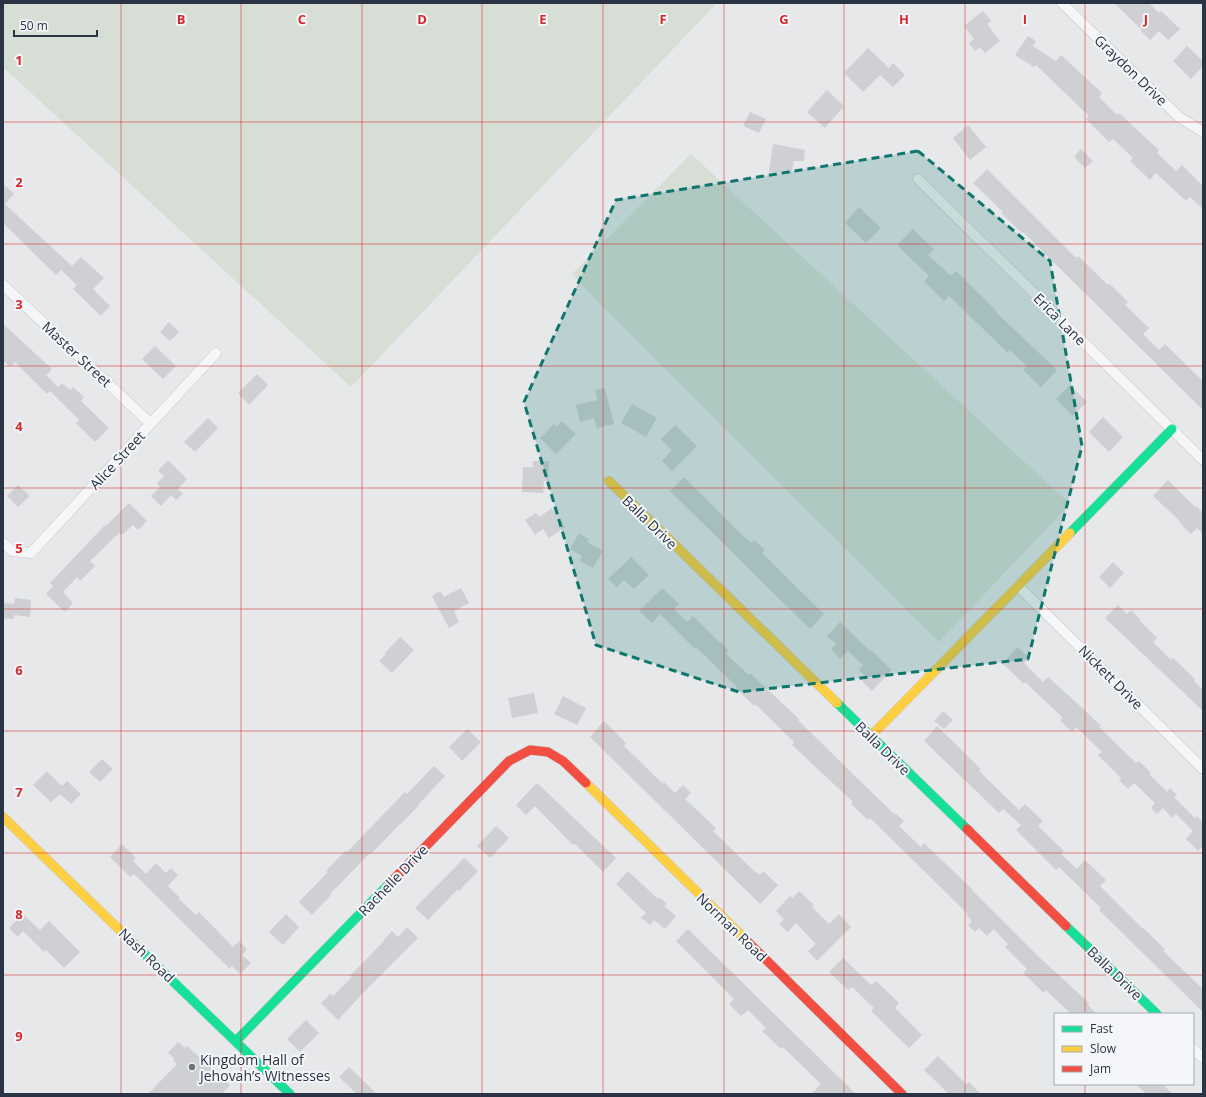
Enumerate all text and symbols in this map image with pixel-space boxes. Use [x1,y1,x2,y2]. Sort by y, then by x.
text: B [177,10,186,28]
text: C [298,10,306,28]
text: D [417,10,427,28]
text: E [539,10,547,28]
text: F [659,10,667,28]
text: G [779,10,789,28]
text: H [899,10,909,28]
text: I [1023,10,1027,28]
text: J [1143,10,1148,28]
scale bar [14,12,97,38]
text: 50 m [20,17,48,34]
street label: Graydon Drive [1091,30,1172,110]
text: 1 [15,51,23,69]
text: 2 [15,173,23,191]
street label: Erica Lane [1030,289,1090,349]
text: 3 [15,295,23,313]
street label: Master Street [38,317,116,391]
text: 4 [15,417,23,435]
street label: Alice Street [85,427,149,493]
street label: Balla Drive [618,491,682,553]
text: 5 [15,539,23,557]
street label: Nickett Drive [1075,641,1147,713]
text: 6 [15,661,23,679]
street label: Balla Drive [851,717,915,779]
text: 7 [15,783,23,801]
street label: Rachelle Drive [354,840,432,920]
street label: Norman Road [693,889,771,965]
text: 8 [15,905,23,923]
street label: Nash Road [115,924,179,986]
street label: Balla Drive [1083,942,1147,1004]
legend [1054,1013,1194,1085]
text: Fast [1090,1020,1113,1037]
text: 9 [15,1027,23,1045]
text: Slow [1090,1040,1117,1057]
place label: Kingdom Hall of Jehovah’s Witnesses [198,1050,331,1085]
text: Jam [1089,1060,1111,1077]
marker: Kingdom Hall of Jehovah’s Witnesses [187,1062,197,1072]

